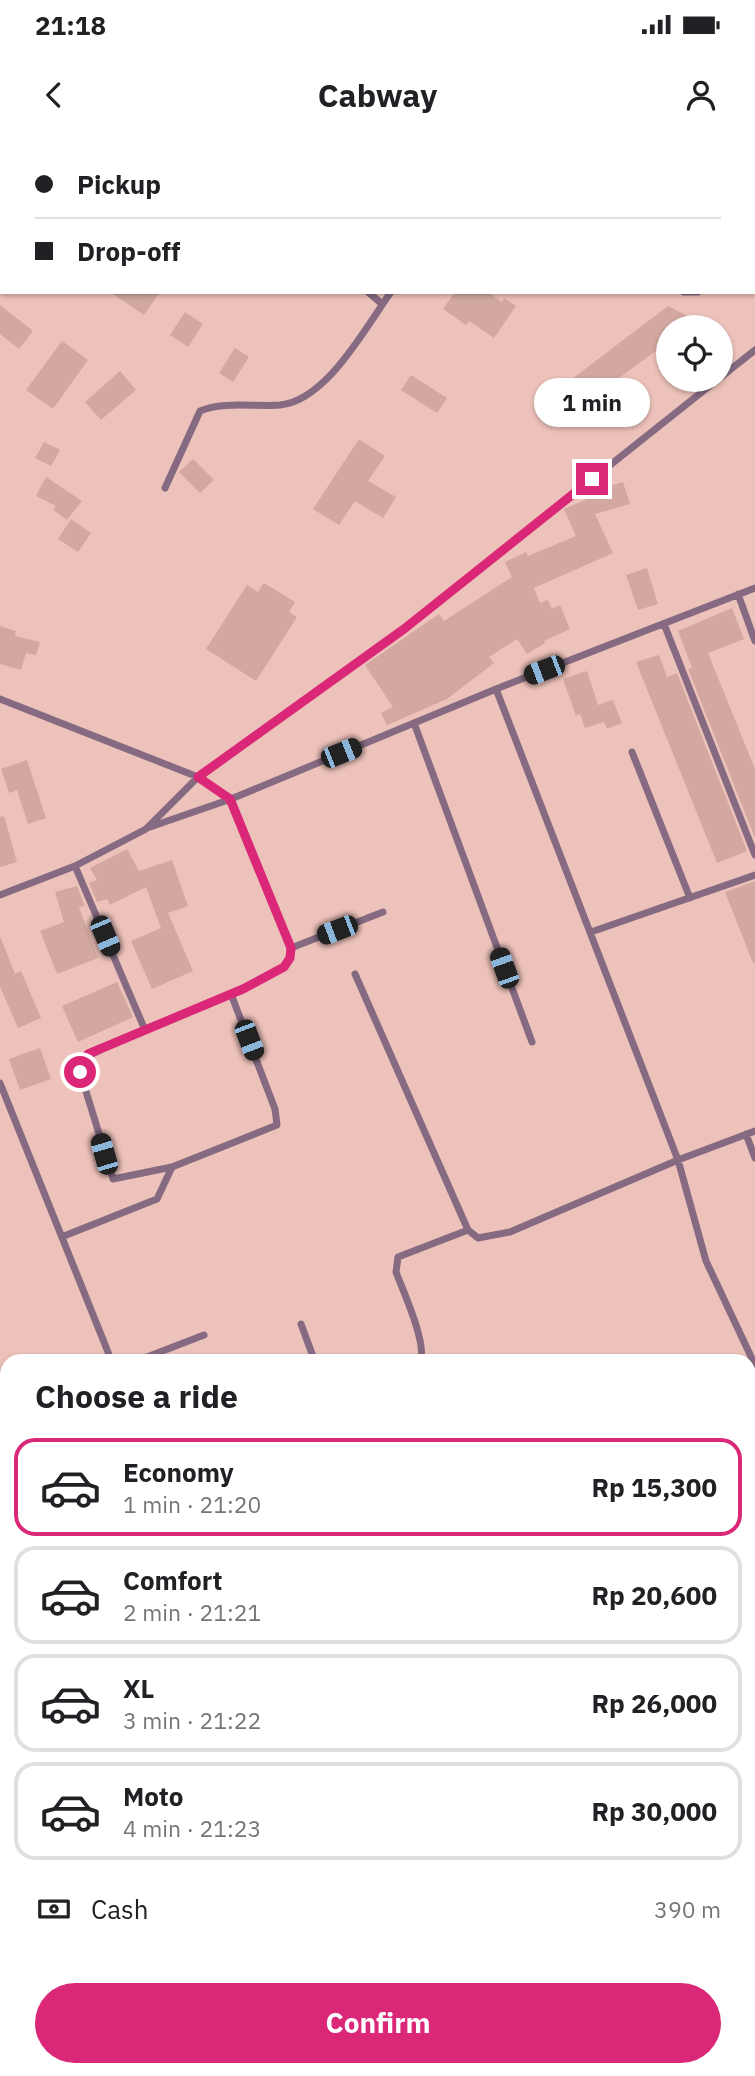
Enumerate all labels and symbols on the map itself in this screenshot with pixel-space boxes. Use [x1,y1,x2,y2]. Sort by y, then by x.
callout: 1 min [534,378,650,426]
route end [576,463,608,495]
car [521,653,568,687]
car [318,735,365,771]
car [88,913,123,959]
car [314,913,361,947]
car [487,945,522,991]
car [232,1017,267,1063]
route start [64,1056,96,1088]
car [89,1131,120,1177]

